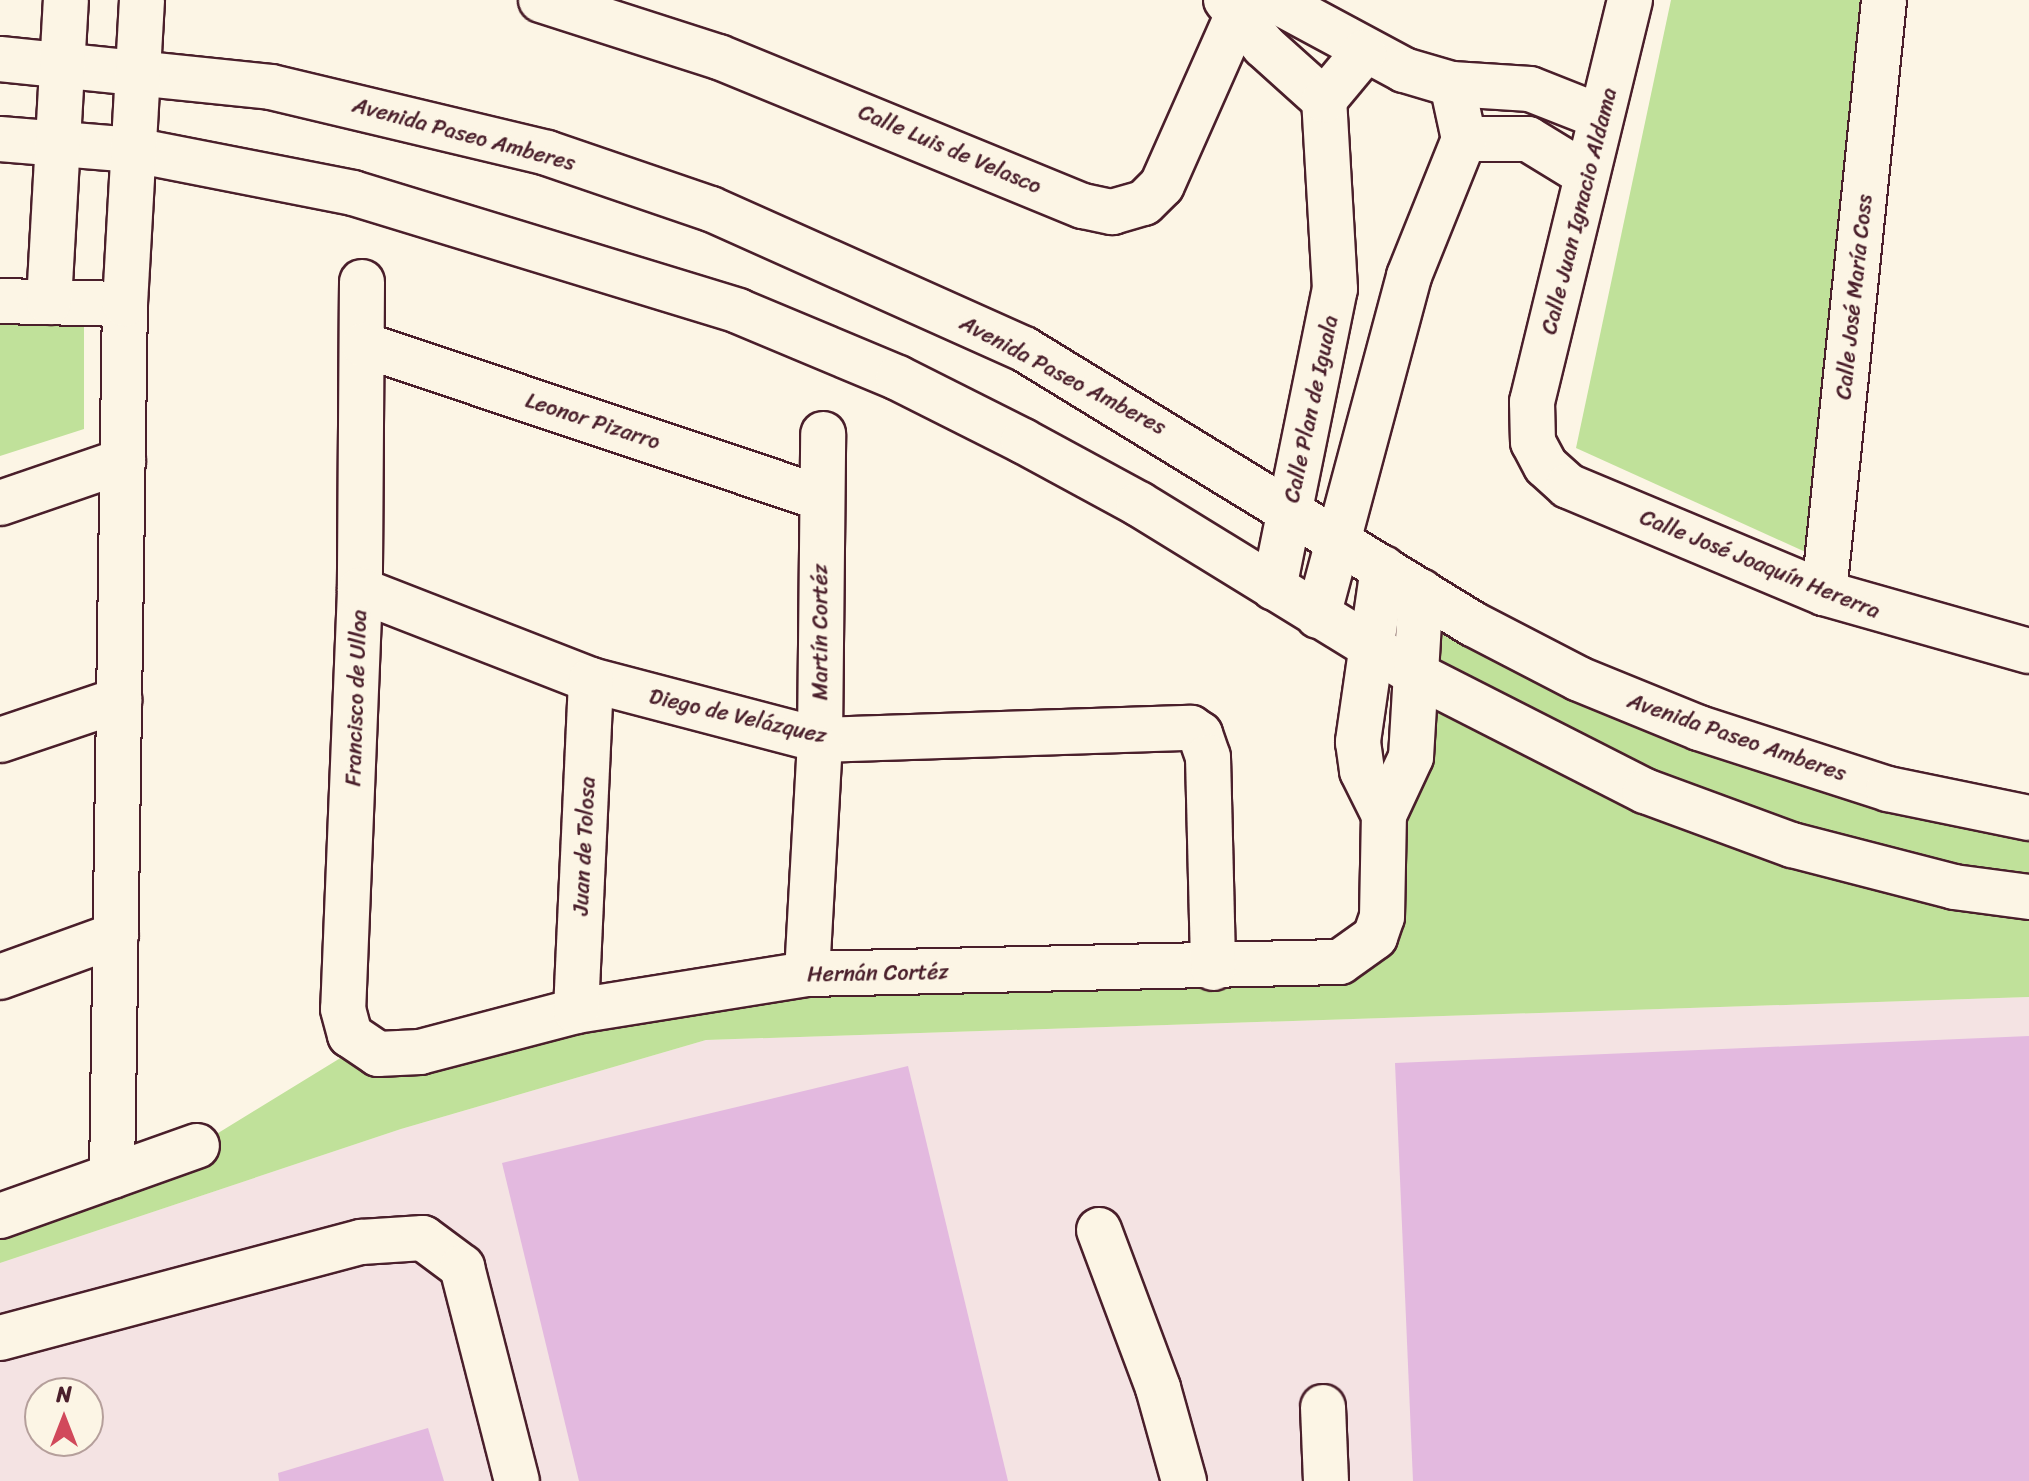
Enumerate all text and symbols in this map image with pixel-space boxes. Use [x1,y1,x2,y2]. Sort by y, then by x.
street label: Calle Juan Ignacio Aldama [1536,85,1622,337]
street label: Avenida Paseo Amberes [350,92,578,176]
street label: Calle Luis de Velasco [853,98,1047,200]
street label: Calle José María Coss [1830,192,1878,402]
street label: Avenida Paseo Amberes [955,309,1171,441]
street label: Calle Plan de Iguala [1278,313,1344,505]
street label: Leonor Pizarro [522,387,664,455]
street label: Calle José Joaquín Hererra [1635,503,1885,625]
street label: Martín Cortéz [807,564,833,700]
street label: Francisco de Ulloa [340,609,372,787]
street label: Diego de Velázquez [647,683,829,749]
street label: Avenida Paseo Amberes [1624,687,1850,787]
street label: Juan de Tolosa [567,776,601,916]
street label: Hernán Cortéz [807,959,949,987]
text: N [56,1375,72,1414]
north arrow [24,1377,104,1457]

